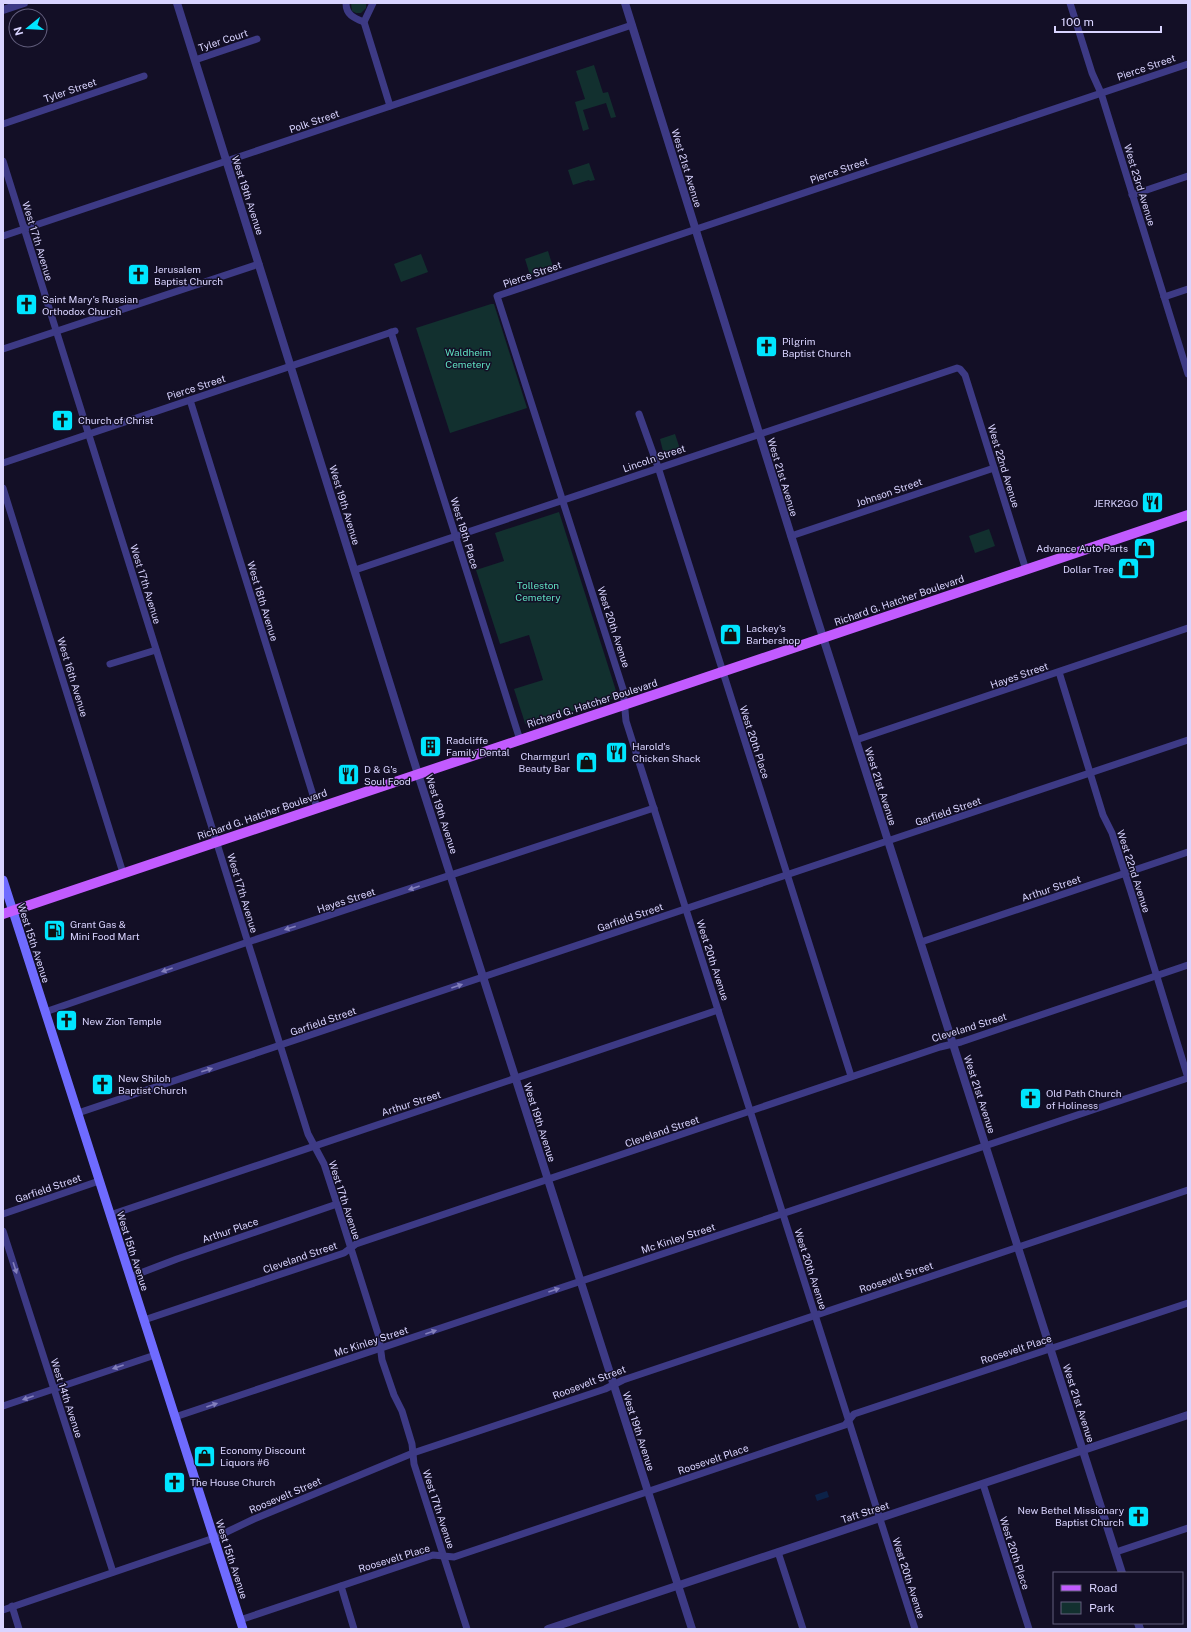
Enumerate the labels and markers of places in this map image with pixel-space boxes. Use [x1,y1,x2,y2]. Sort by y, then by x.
church icon: Jerusalem Baptist Church [126,262,152,288]
place label: Jerusalem Baptist Church [154,263,223,287]
church icon: Saint Mary's Russian Orthodox Church [14,292,40,318]
place label: Saint Mary's Russian Orthodox Church [42,293,138,317]
church icon: Pilgrim Baptist Church [754,334,780,360]
place label: Pilgrim Baptist Church [782,335,851,359]
church icon: Church of Christ [50,407,76,433]
place label: Church of Christ [78,414,154,426]
restaurant icon: JERK2GO [1140,490,1166,516]
place label: JERK2GO [1094,497,1138,509]
shop icon: Advance Auto Parts [1131,535,1157,561]
place label: Advance Auto Parts [1036,542,1128,554]
shop icon: Dollar Tree [1116,556,1142,582]
place label: Dollar Tree [1063,563,1114,575]
shop icon: Lackey's Barbershop [717,621,743,647]
place label: Lackey's Barbershop [746,622,800,646]
building icon: Radcliffe Family Dental [417,733,443,759]
place label: Radcliffe Family Dental [446,734,510,758]
restaurant icon: Harold's Chicken Shack [604,739,630,765]
place label: Harold's Chicken Shack [632,740,701,764]
shop icon: Charmgurl Beauty Bar [573,749,599,775]
place label: Charmgurl Beauty Bar [519,750,570,774]
restaurant icon: D & G's Soul Food [336,762,362,788]
place label: D & G's Soul Food [364,763,411,787]
fuel station icon: Grant Gas & Mini Food Mart [42,917,68,943]
place label: Grant Gas & Mini Food Mart [70,918,140,942]
church icon: New Zion Temple [54,1008,80,1034]
place label: New Zion Temple [82,1015,162,1027]
church icon: New Shiloh Baptist Church [90,1071,116,1097]
place label: New Shiloh Baptist Church [118,1072,187,1096]
church icon: Old Path Church of Holiness [1017,1086,1043,1112]
place label: Old Path Church of Holiness [1046,1087,1122,1111]
shop icon: Economy Discount Liquors #6 [192,1443,218,1469]
place label: Economy Discount Liquors #6 [220,1444,306,1468]
church icon: The House Church [161,1469,187,1495]
place label: The House Church [190,1476,276,1488]
church icon: New Bethel Missionary Baptist Church [1126,1503,1152,1529]
place label: New Bethel Missionary Baptist Church [1018,1504,1125,1528]

